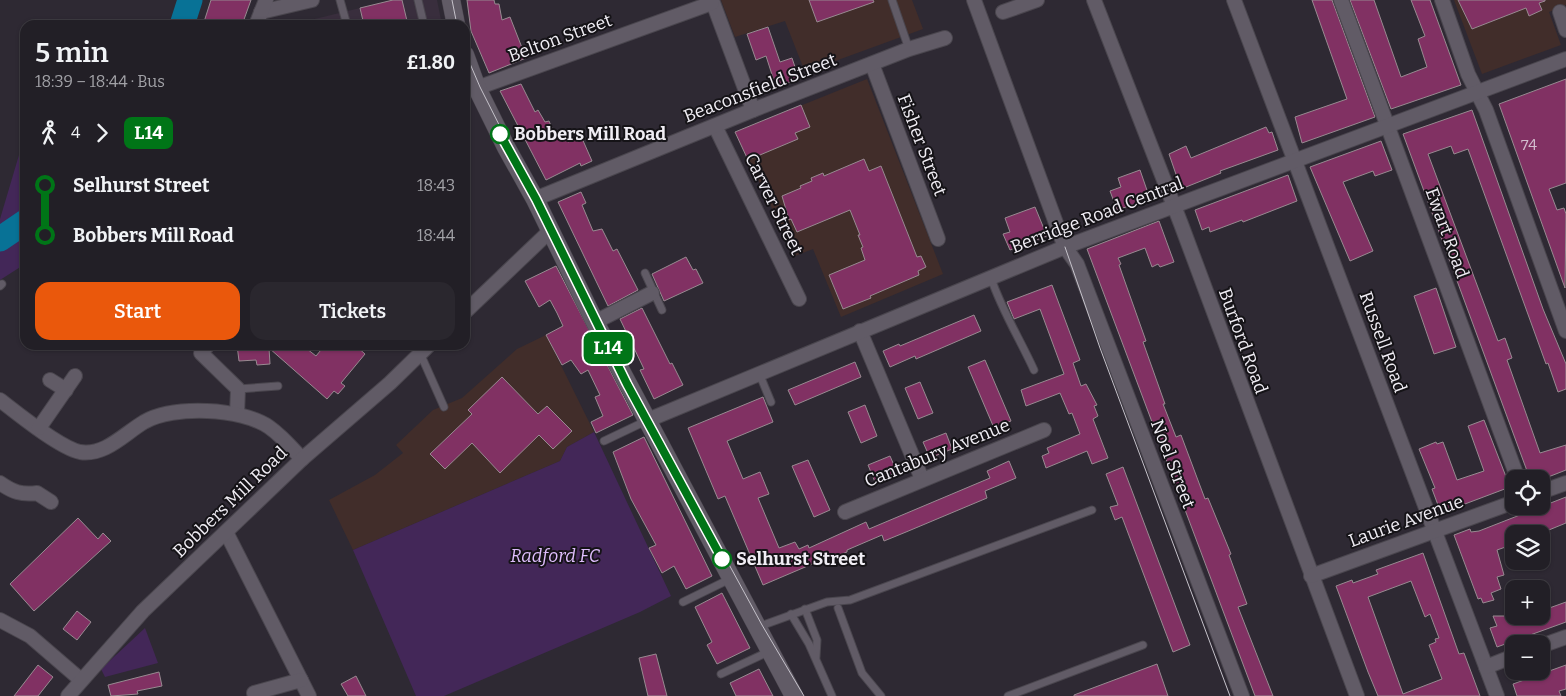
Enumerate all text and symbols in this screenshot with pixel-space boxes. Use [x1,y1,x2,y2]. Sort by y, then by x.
street label: Belton Street [505,9,615,67]
text: 5 min [35,36,109,69]
street label: Beaconsfield Street [680,48,840,127]
text: £1.80 [406,51,455,74]
text: 18:39 – 18:44 · Bus [35,72,165,91]
street label: Fisher Street [893,91,952,199]
icon: walk [35,119,63,147]
icon: forward [88,119,116,147]
text: L14 [134,122,163,144]
text: 4 [71,123,80,142]
place label: Bobbers Mill Road [514,123,666,145]
marker: Bobbers Mill Road [490,124,510,144]
house number: 74 [1521,136,1537,154]
street label: Carver Street [740,150,808,259]
street label: Berridge Road Central [1008,172,1186,258]
text: Selhurst Street [73,174,209,197]
text: 18:43 [417,176,455,195]
street label: Ewart Road [1420,185,1474,282]
text: Bobbers Mill Road [73,224,234,247]
text: 18:44 [417,226,455,245]
button: Start [35,282,240,340]
button: Tickets [250,282,455,340]
street label: Burford Road [1214,285,1272,397]
street label: Russell Road [1355,288,1412,396]
line badge: L14 [579,332,637,364]
text: L14 [594,337,622,359]
street label: Cantabury Avenue [861,414,1013,492]
street label: Noel Street [1146,416,1200,512]
street label: Bobbers Mill Road [168,442,292,562]
map controls [1505,470,1550,680]
button: locate [1505,470,1550,515]
street label: Laurie Avenue [1346,490,1466,552]
button: layers [1505,525,1550,570]
park label: Radford FC [510,545,601,567]
place label: Selhurst Street [736,548,865,570]
marker: Selhurst Street [712,549,732,569]
button: + [1505,580,1550,625]
button: − [1505,635,1550,680]

